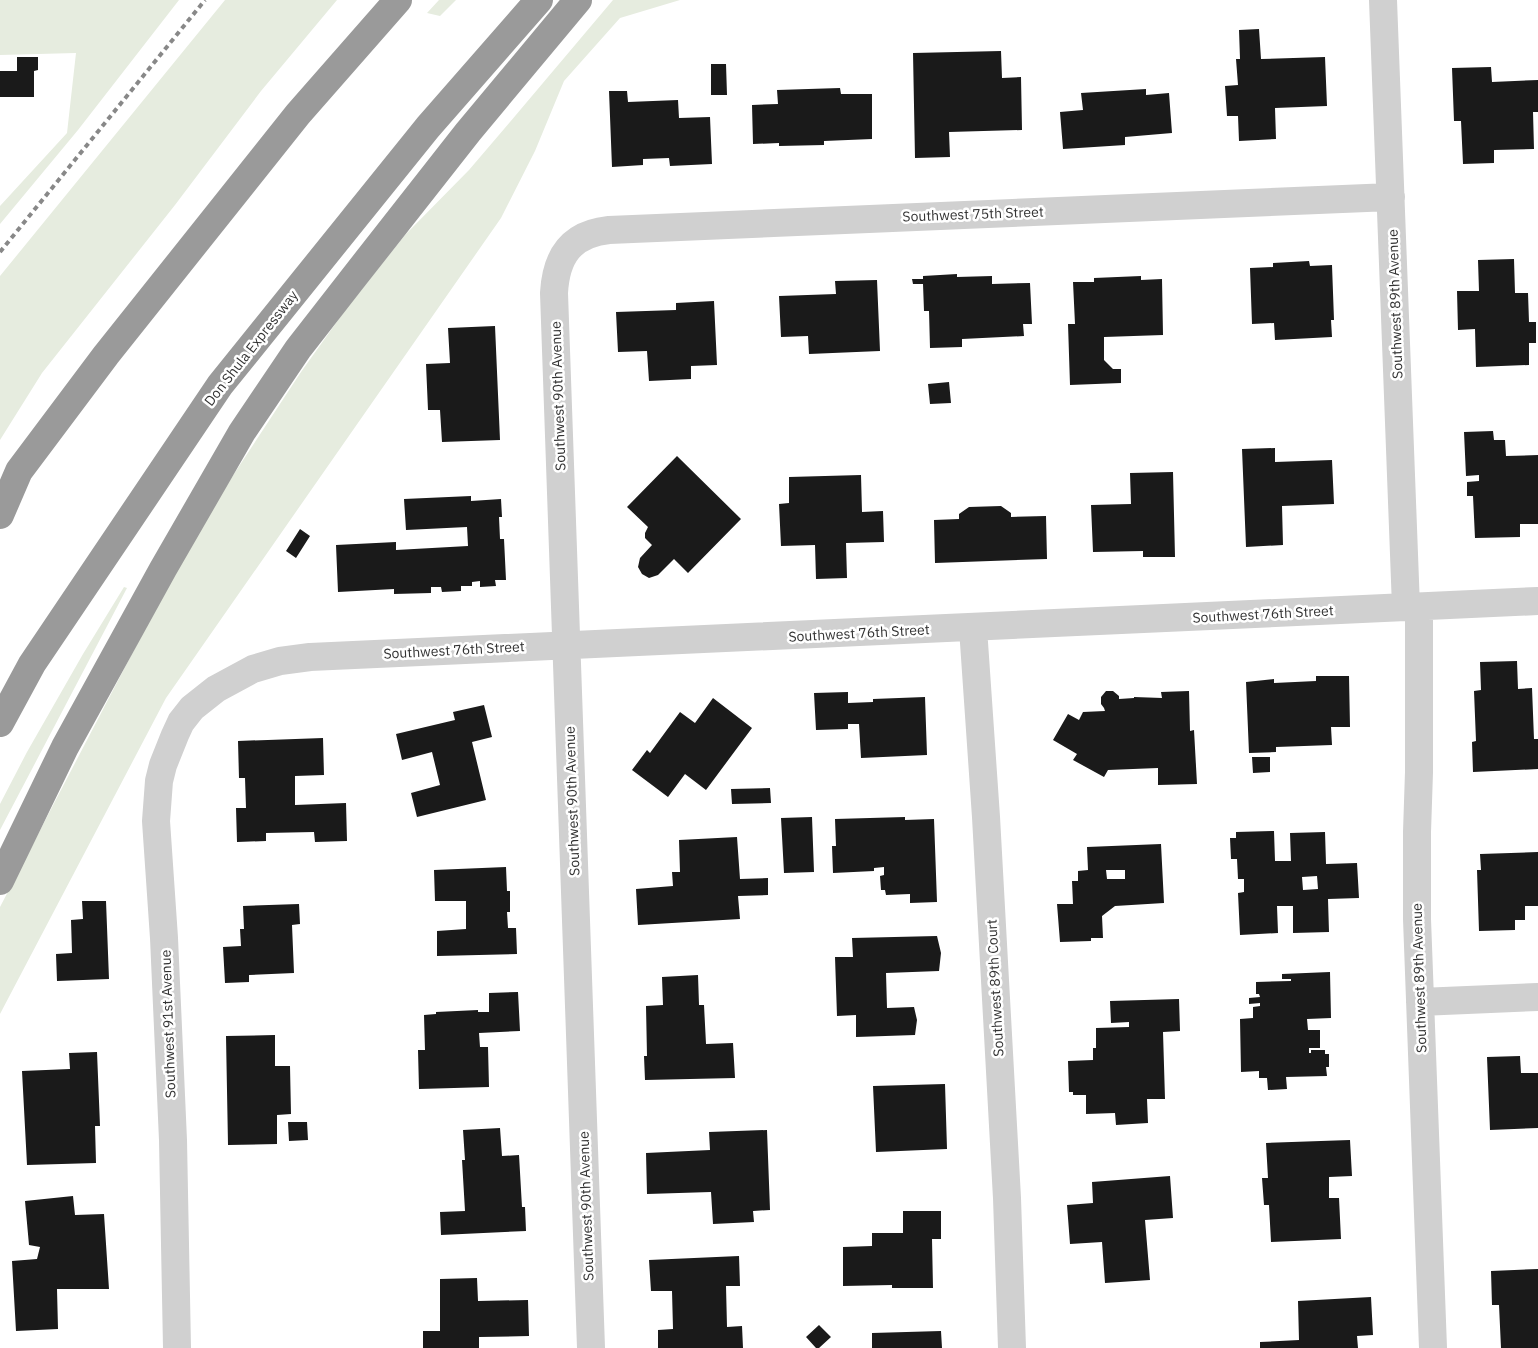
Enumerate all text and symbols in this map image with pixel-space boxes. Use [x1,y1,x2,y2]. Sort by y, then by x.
street label: Southwest 75th Street [902,203,1044,225]
street label: Southwest 89th Avenue [1383,229,1407,379]
street label: Don Shula Expressway [200,287,302,409]
street label: Southwest 90th Avenue [546,321,570,471]
street label: Southwest 76th Street [1192,601,1334,627]
street label: Southwest 76th Street [788,620,930,646]
street label: Southwest 76th Street [383,637,525,663]
street label: Southwest 90th Avenue [560,726,584,876]
street label: Southwest 89th Avenue [1407,903,1431,1053]
street label: Southwest 89th Court [982,919,1008,1057]
street label: Southwest 91st Avenue [156,949,180,1099]
street label: Southwest 90th Avenue [574,1131,598,1281]

